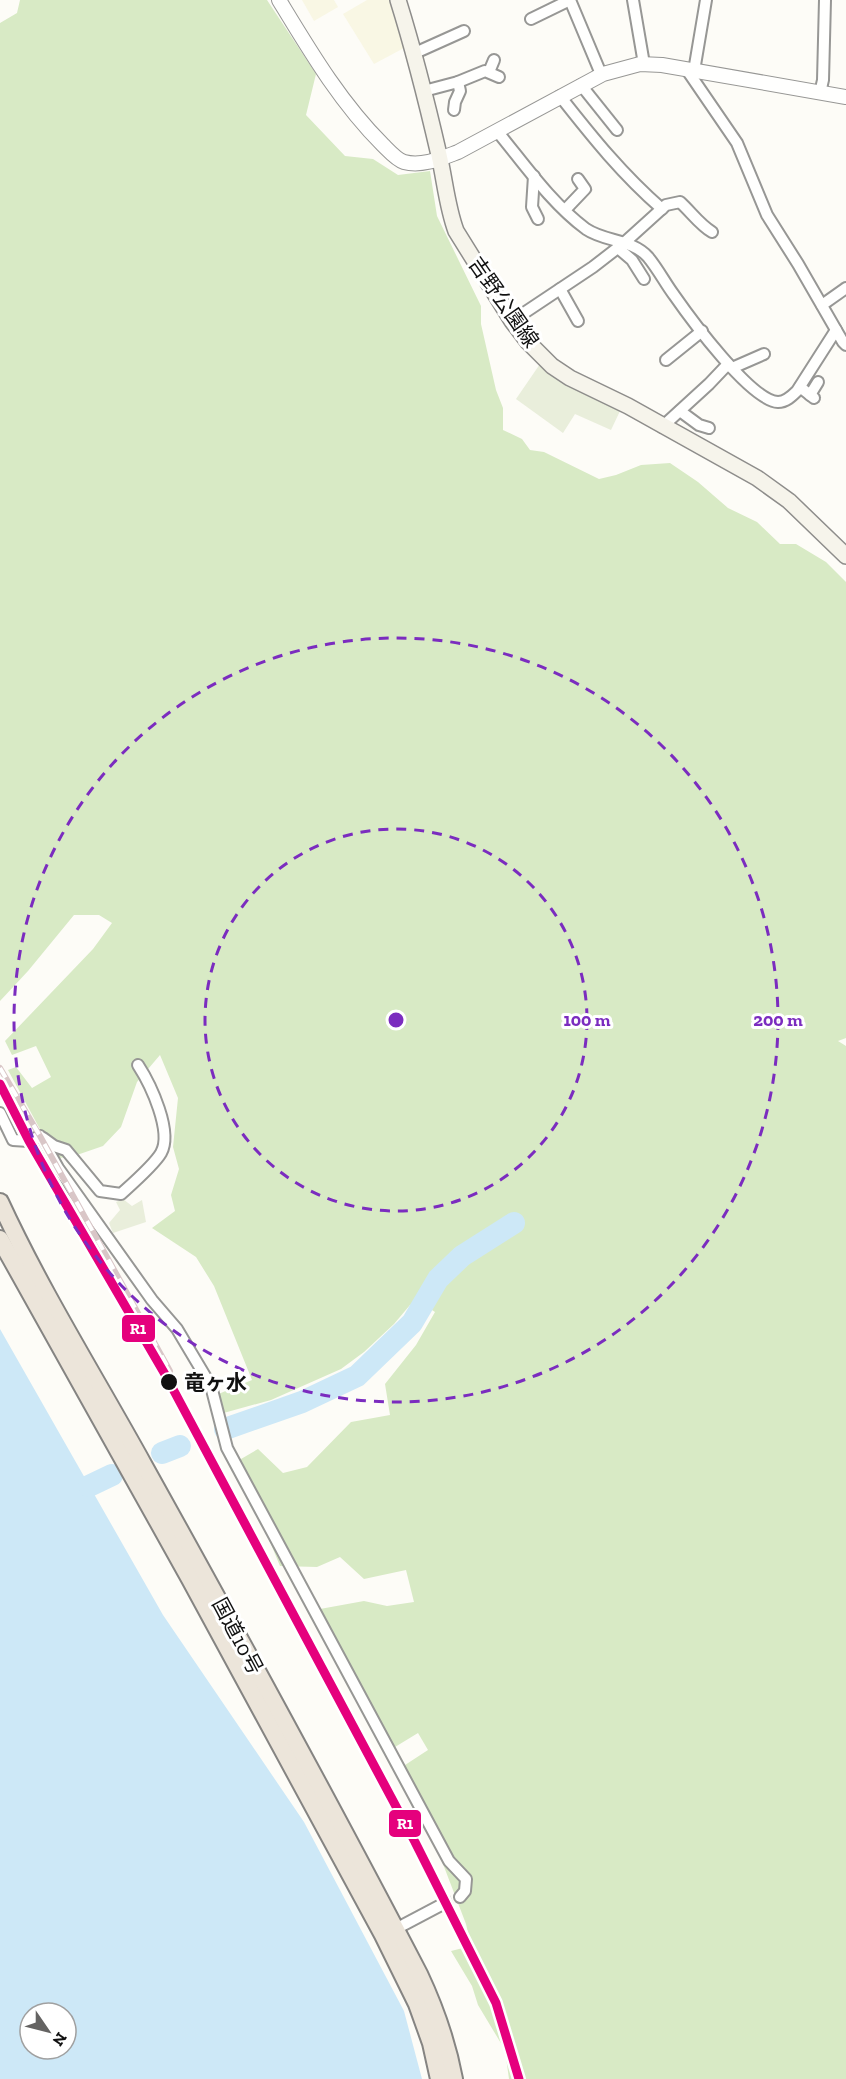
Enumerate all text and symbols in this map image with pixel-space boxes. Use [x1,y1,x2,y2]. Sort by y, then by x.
street label: 吉野公園線 [464,252,544,352]
text: 100 m [563,1009,611,1031]
text: 200 m [753,1009,803,1031]
centre of rings [386,1010,406,1030]
line badge: R1 [121,1314,156,1343]
text: R1 [130,1319,147,1338]
place label: 竜ヶ水 [184,1370,247,1395]
marker: 竜ヶ水 [159,1372,179,1392]
street label: 国道10号 [207,1593,269,1679]
line badge: R1 [388,1809,422,1838]
text: R1 [397,1814,414,1833]
north arrow [18,2001,78,2061]
text: N [49,2029,71,2050]

